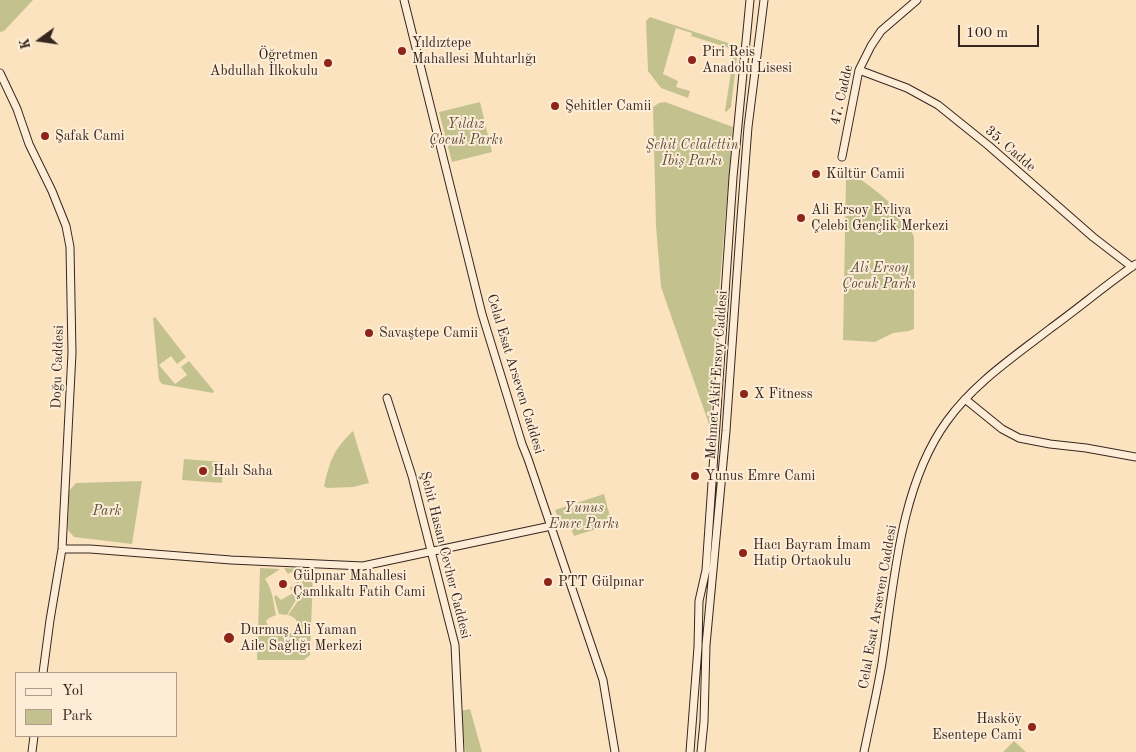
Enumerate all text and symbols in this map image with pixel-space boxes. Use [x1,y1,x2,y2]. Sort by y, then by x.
north arrow [15,15,65,65]
scale bar [961,15,1042,47]
text: 100 m [966,26,1008,41]
place label: Yıldıztepe Mahallesi Muhtarlığı [412,35,536,68]
text: K [17,37,34,51]
place label: Piri Reis Anadolu Lisesi [702,44,792,76]
marker: Yıldıztepe Mahallesi Muhtarlığı [396,45,408,57]
place label: Öğretmen Abdullah İlkokulu [210,47,318,80]
marker: Piri Reis Anadolu Lisesi [686,54,698,66]
marker: Öğretmen Abdullah İlkokulu [322,57,334,69]
street label: 47. Cadde [827,63,857,127]
place label: Şehitler Camii [565,98,651,114]
marker: Şehitler Camii [549,100,561,112]
park label: Yıldız Çocuk Parkı [429,116,503,148]
street label: 35. Cadde [981,123,1039,175]
place label: Şafak Cami [55,128,125,144]
marker: Şafak Cami [39,130,51,142]
park label: Şehit Celalettin İbiş Parkı [646,137,738,170]
place label: Kültür Camii [826,166,905,182]
marker: Kültür Camii [810,168,822,180]
place label: Ali Ersoy Evliya Çelebi Gençlik Merkezi [811,202,948,234]
marker: Ali Ersoy Evliya Çelebi Gençlik Merkezi [795,212,807,224]
park label: Ali Ersoy Çocuk Parkı [842,260,916,292]
street label: Mehmet Akif Ersoy Caddesi [703,290,731,460]
street label: Celal Esat Arseven Caddesi [483,292,547,456]
street label: Doğu Caddesi [48,325,68,409]
place label: Savaştepe Camii [379,325,478,341]
marker: Savaştepe Camii [363,327,375,339]
place label: X Fitness [754,386,813,402]
marker: X Fitness [738,388,750,400]
place label: Halı Saha [213,463,273,479]
marker: Halı Saha [197,465,209,477]
place label: Yunus Emre Cami [705,468,815,484]
street label: Şehit Hasan Cevher Caddesi [416,470,474,640]
marker: Yunus Emre Cami [689,470,701,482]
park label: Yunus Emre Parkı [549,500,619,532]
park label: Park [93,503,121,519]
street label: Celal Esat Arseven Caddesi [855,524,901,690]
place label: Hacı Bayram İmam Hatip Ortaokulu [753,537,871,570]
marker: Hacı Bayram İmam Hatip Ortaokulu [737,547,749,559]
place label: Gülpınar Mahallesi Çamlıkaltı Fatih Cami [293,568,425,600]
place label: PTT Gülpınar [558,574,644,590]
marker: PTT Gülpınar [542,576,554,588]
marker: Gülpınar Mahallesi Çamlıkaltı Fatih Cami [277,578,289,590]
place label: Durmuş Ali Yaman Aile Sağlığı Merkezi [240,622,362,654]
marker: Durmuş Ali Yaman Aile Sağlığı Merkezi [222,631,236,645]
legend [15,672,178,737]
text: Yol [62,684,83,699]
text: Park [62,709,93,724]
place label: Hasköy Esentepe Cami [932,711,1022,744]
marker: Hasköy Esentepe Cami [1026,721,1038,733]

